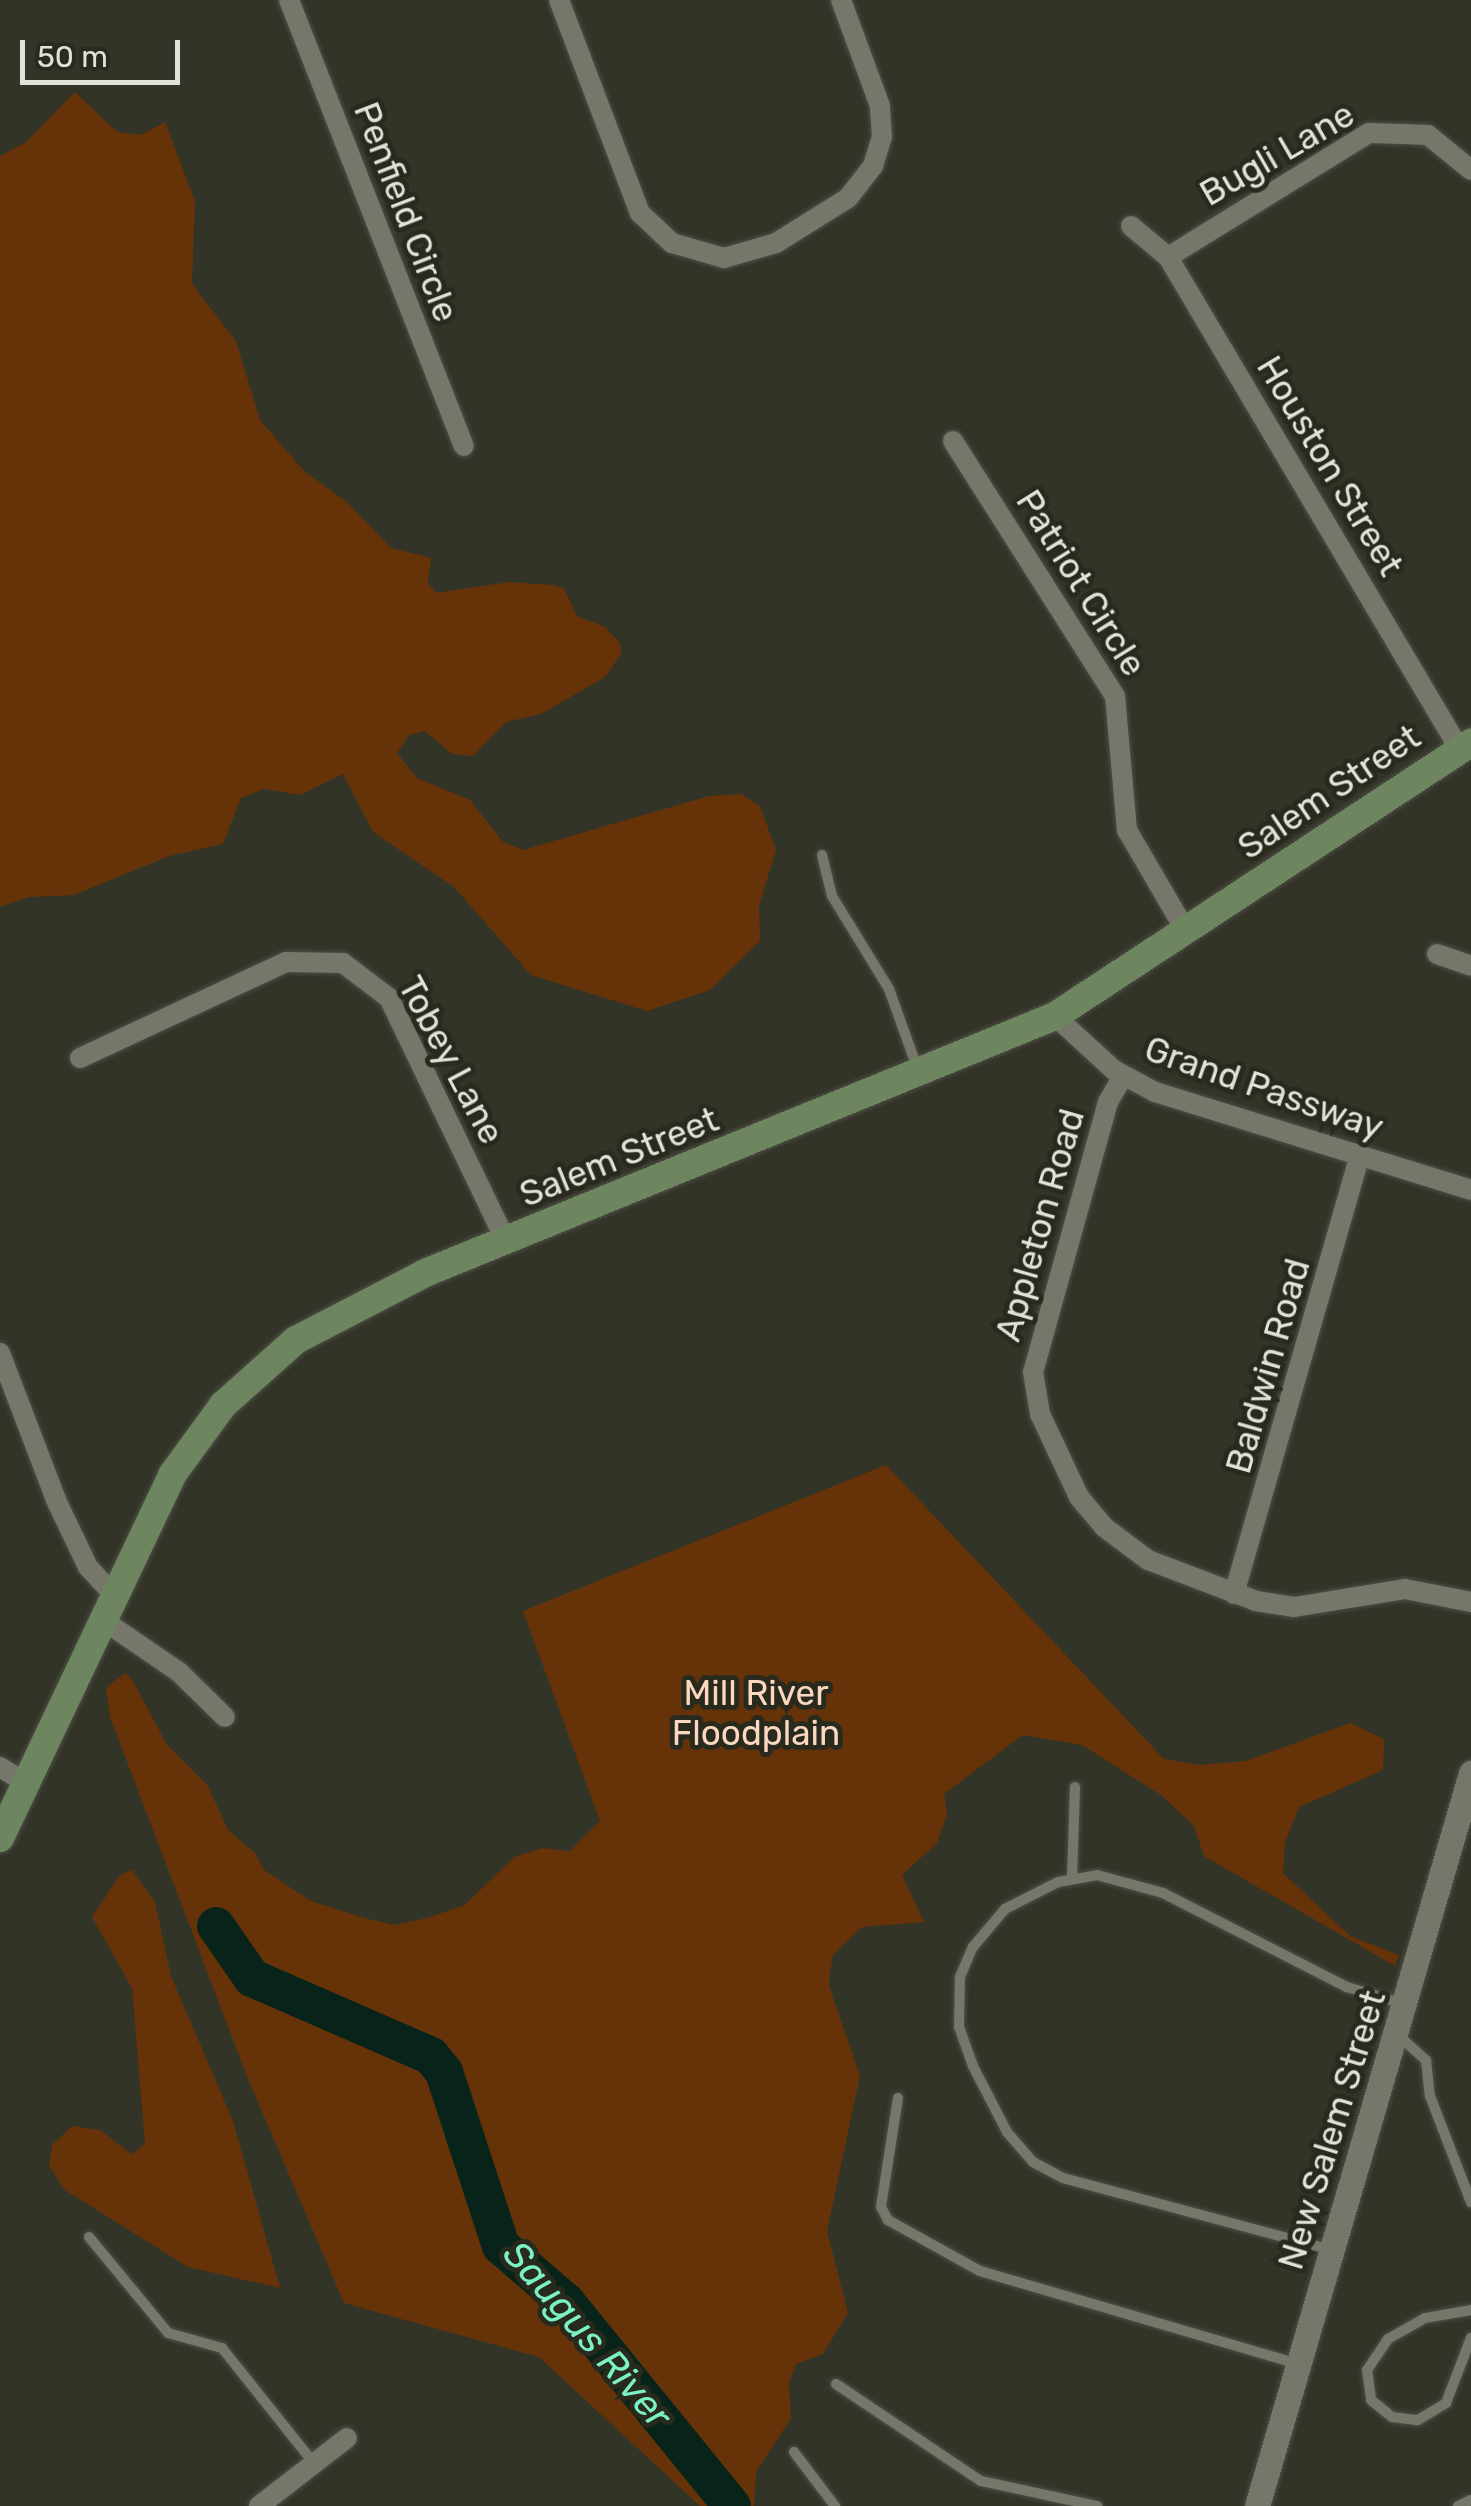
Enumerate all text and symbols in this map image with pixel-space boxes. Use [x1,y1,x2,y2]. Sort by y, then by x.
scale bar [25,20,185,82]
text: 50 m [37,39,108,75]
street label: Bugli Lane [1193,93,1361,215]
street label: Penfield Circle [345,96,467,328]
street label: Houston Street [1248,349,1412,583]
street label: Patriot Circle [1007,482,1155,684]
street label: Salem Street [1230,716,1428,868]
street label: Tobey Lane [389,969,513,1151]
street label: Grand Passway [1139,1028,1389,1148]
street label: Salem Street [514,1098,724,1216]
street label: Appleton Road [987,1104,1093,1346]
street label: Baldwin Road [1217,1254,1319,1478]
park label: Mill River Floodplain [672,1672,840,1754]
street label: New Salem Street [1270,1985,1394,2275]
water label: Saugus River [493,2232,681,2438]

